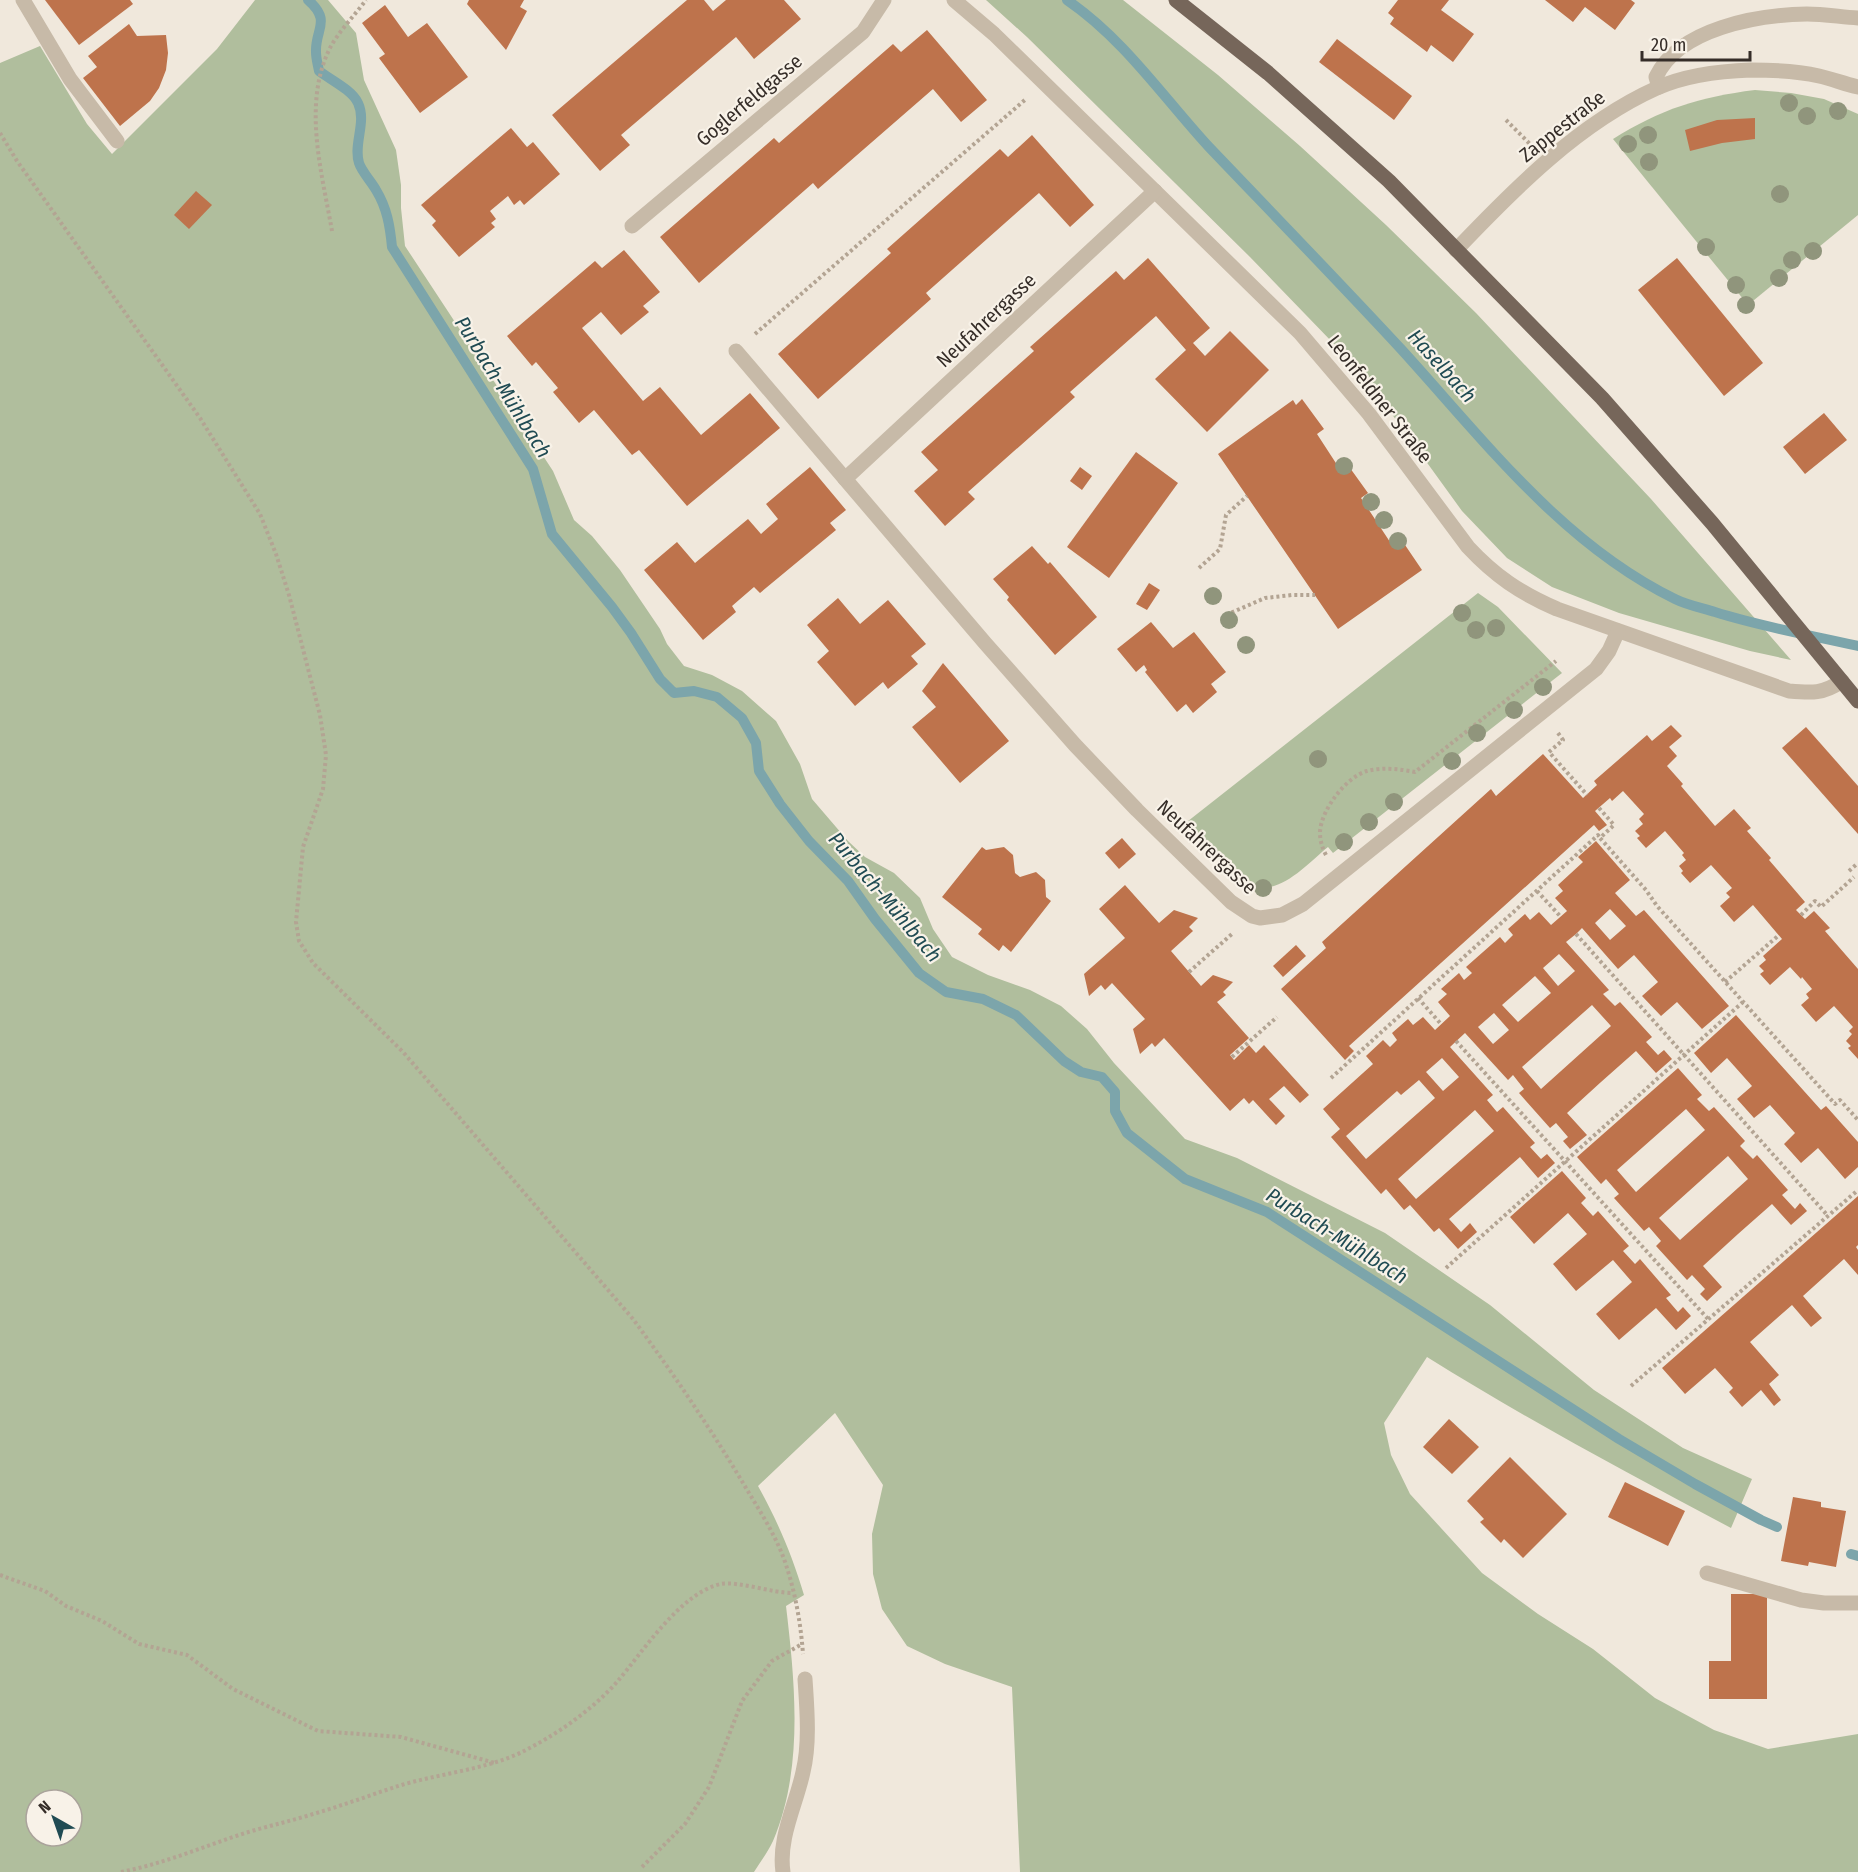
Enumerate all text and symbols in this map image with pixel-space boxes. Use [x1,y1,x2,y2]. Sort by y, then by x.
scale bar [1642,24,1750,62]
text: 20 m [1651,34,1686,56]
street label: Goglerfeldgasse [691,49,807,151]
street label: Zappestraße [1514,85,1610,167]
street label: Neufahrergasse [931,268,1041,372]
water label: Purbach-Mühlbach [449,311,557,463]
water label: Haselbach [1402,324,1482,408]
street label: Leonfeldner Straße [1322,330,1438,468]
street label: Neufahrergasse [1152,795,1262,899]
water label: Purbach-Mühlbach [823,827,947,967]
water label: Purbach-Mühlbach [1261,1182,1413,1290]
north arrow [24,1788,84,1848]
text: N [35,1797,54,1817]

